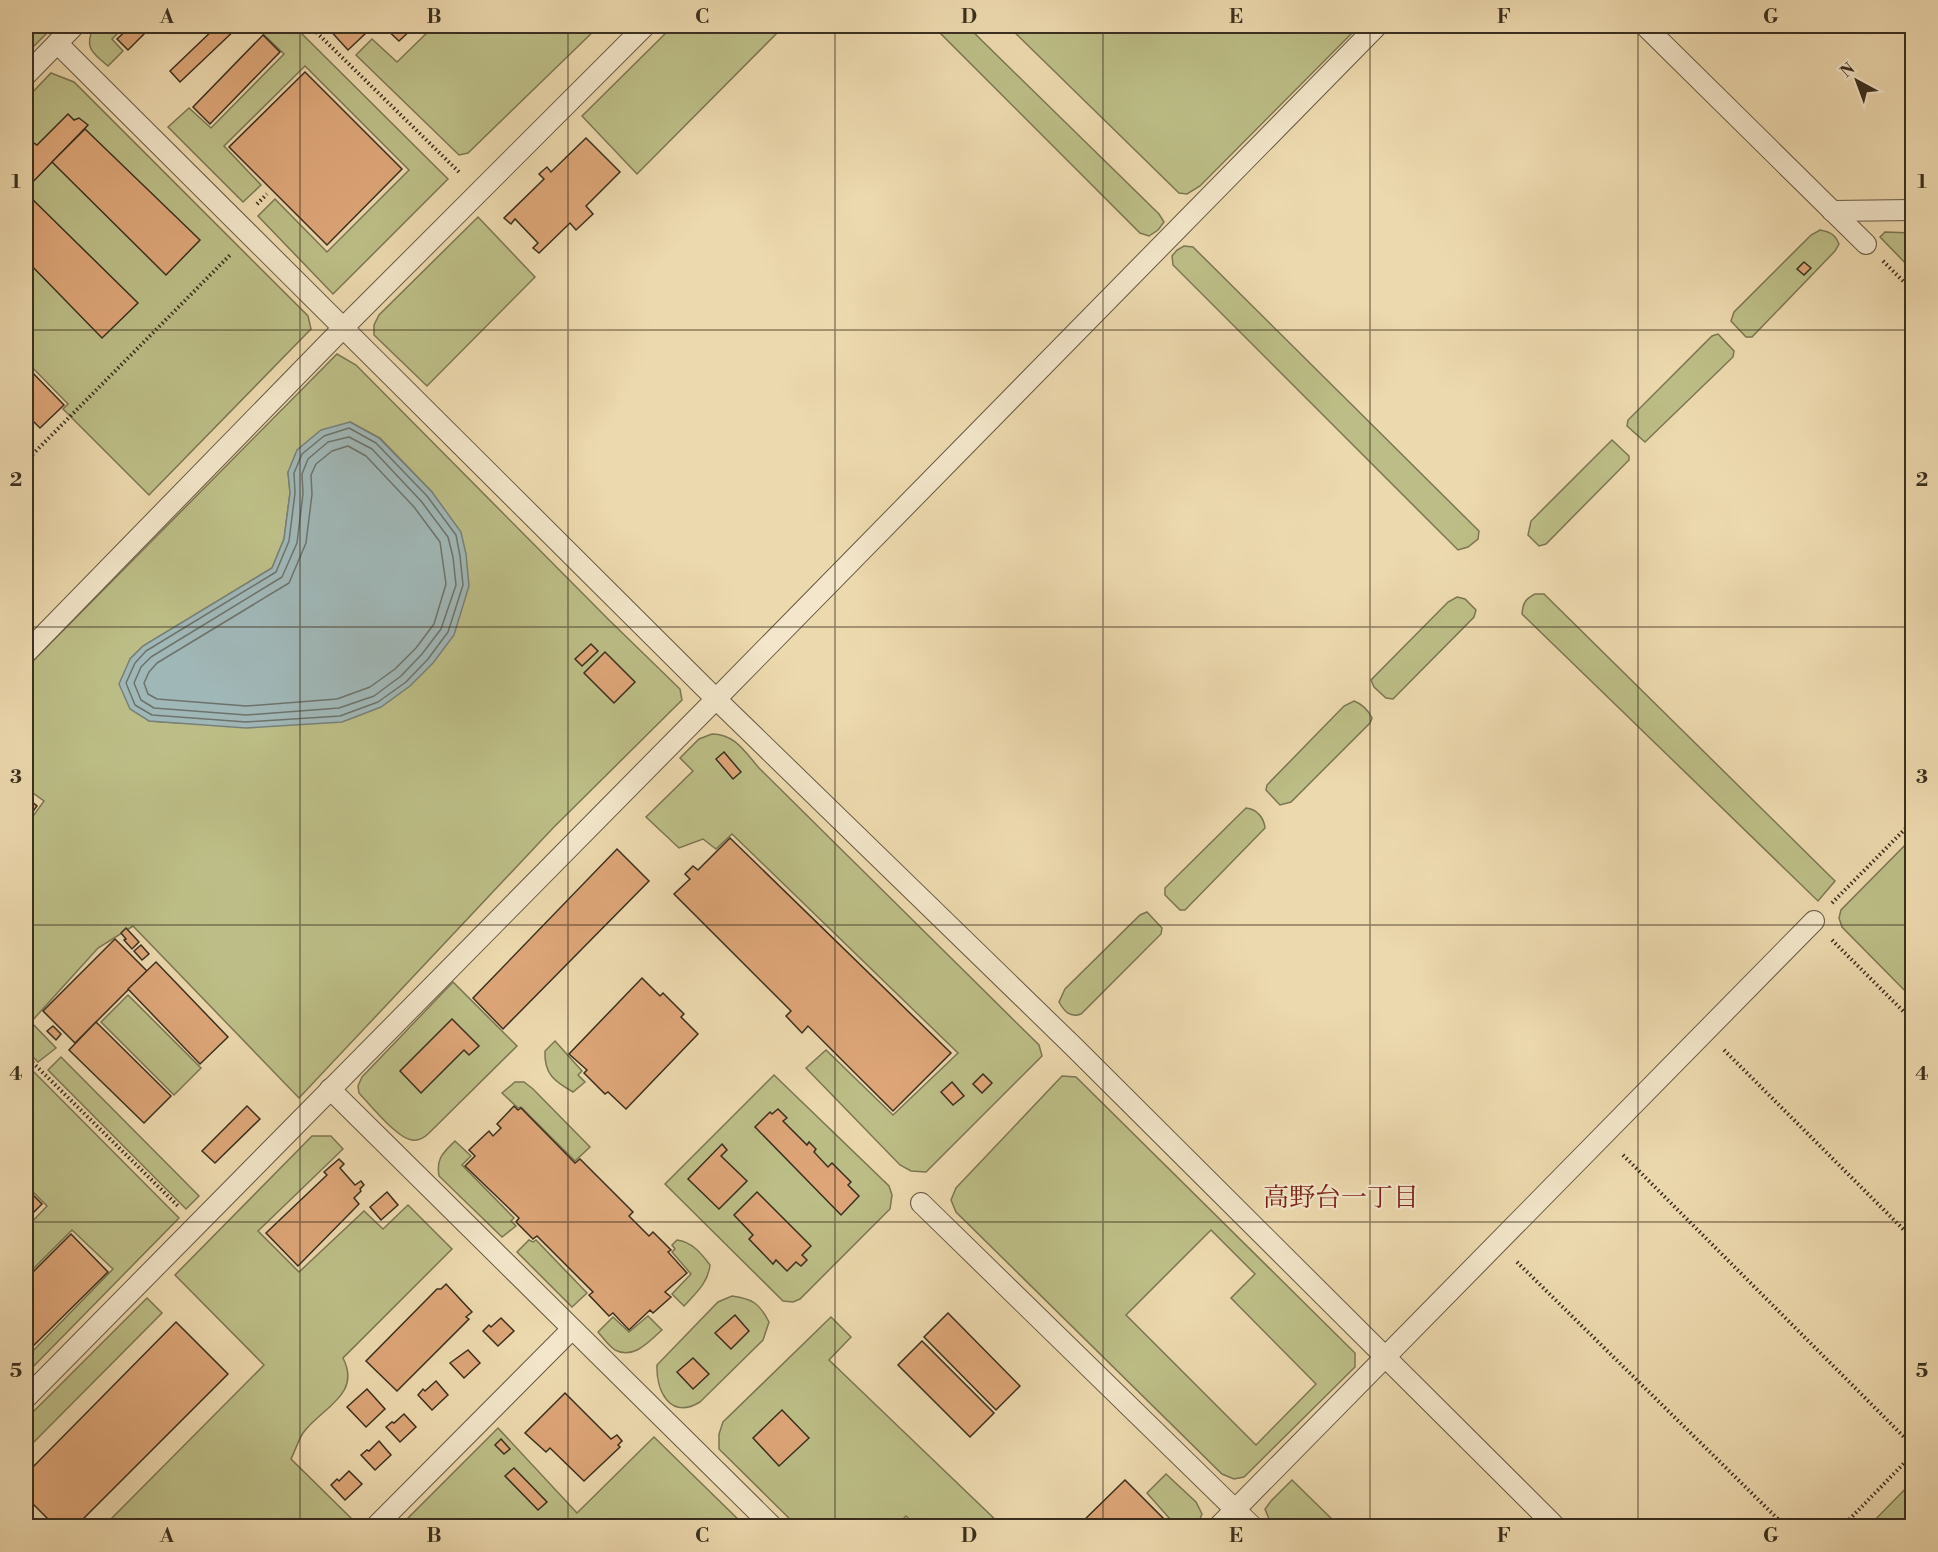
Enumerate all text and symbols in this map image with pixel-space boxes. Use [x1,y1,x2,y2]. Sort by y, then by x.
text: A [159,5,175,30]
text: B [426,5,442,30]
text: C [695,5,709,30]
text: D [961,5,977,30]
text: E [1229,5,1243,30]
text: F [1497,5,1511,30]
text: G [1763,5,1779,30]
north arrow [1827,51,1887,111]
text: N [1836,59,1859,82]
text: 1 [11,170,21,195]
text: 1 [1917,170,1927,195]
text: 2 [10,468,22,493]
text: 2 [1916,468,1928,493]
text: 3 [10,765,22,790]
text: 3 [1916,765,1928,790]
text: 4 [9,1062,23,1087]
text: 4 [1915,1062,1929,1087]
district label: 高野台一丁目 [1263,1182,1419,1214]
text: 5 [10,1359,22,1384]
text: 5 [1916,1359,1928,1384]
text: A [159,1524,175,1549]
text: B [426,1524,442,1549]
text: C [695,1524,709,1549]
text: D [961,1524,977,1549]
text: E [1229,1524,1243,1549]
text: F [1497,1524,1511,1549]
text: G [1763,1524,1779,1549]

